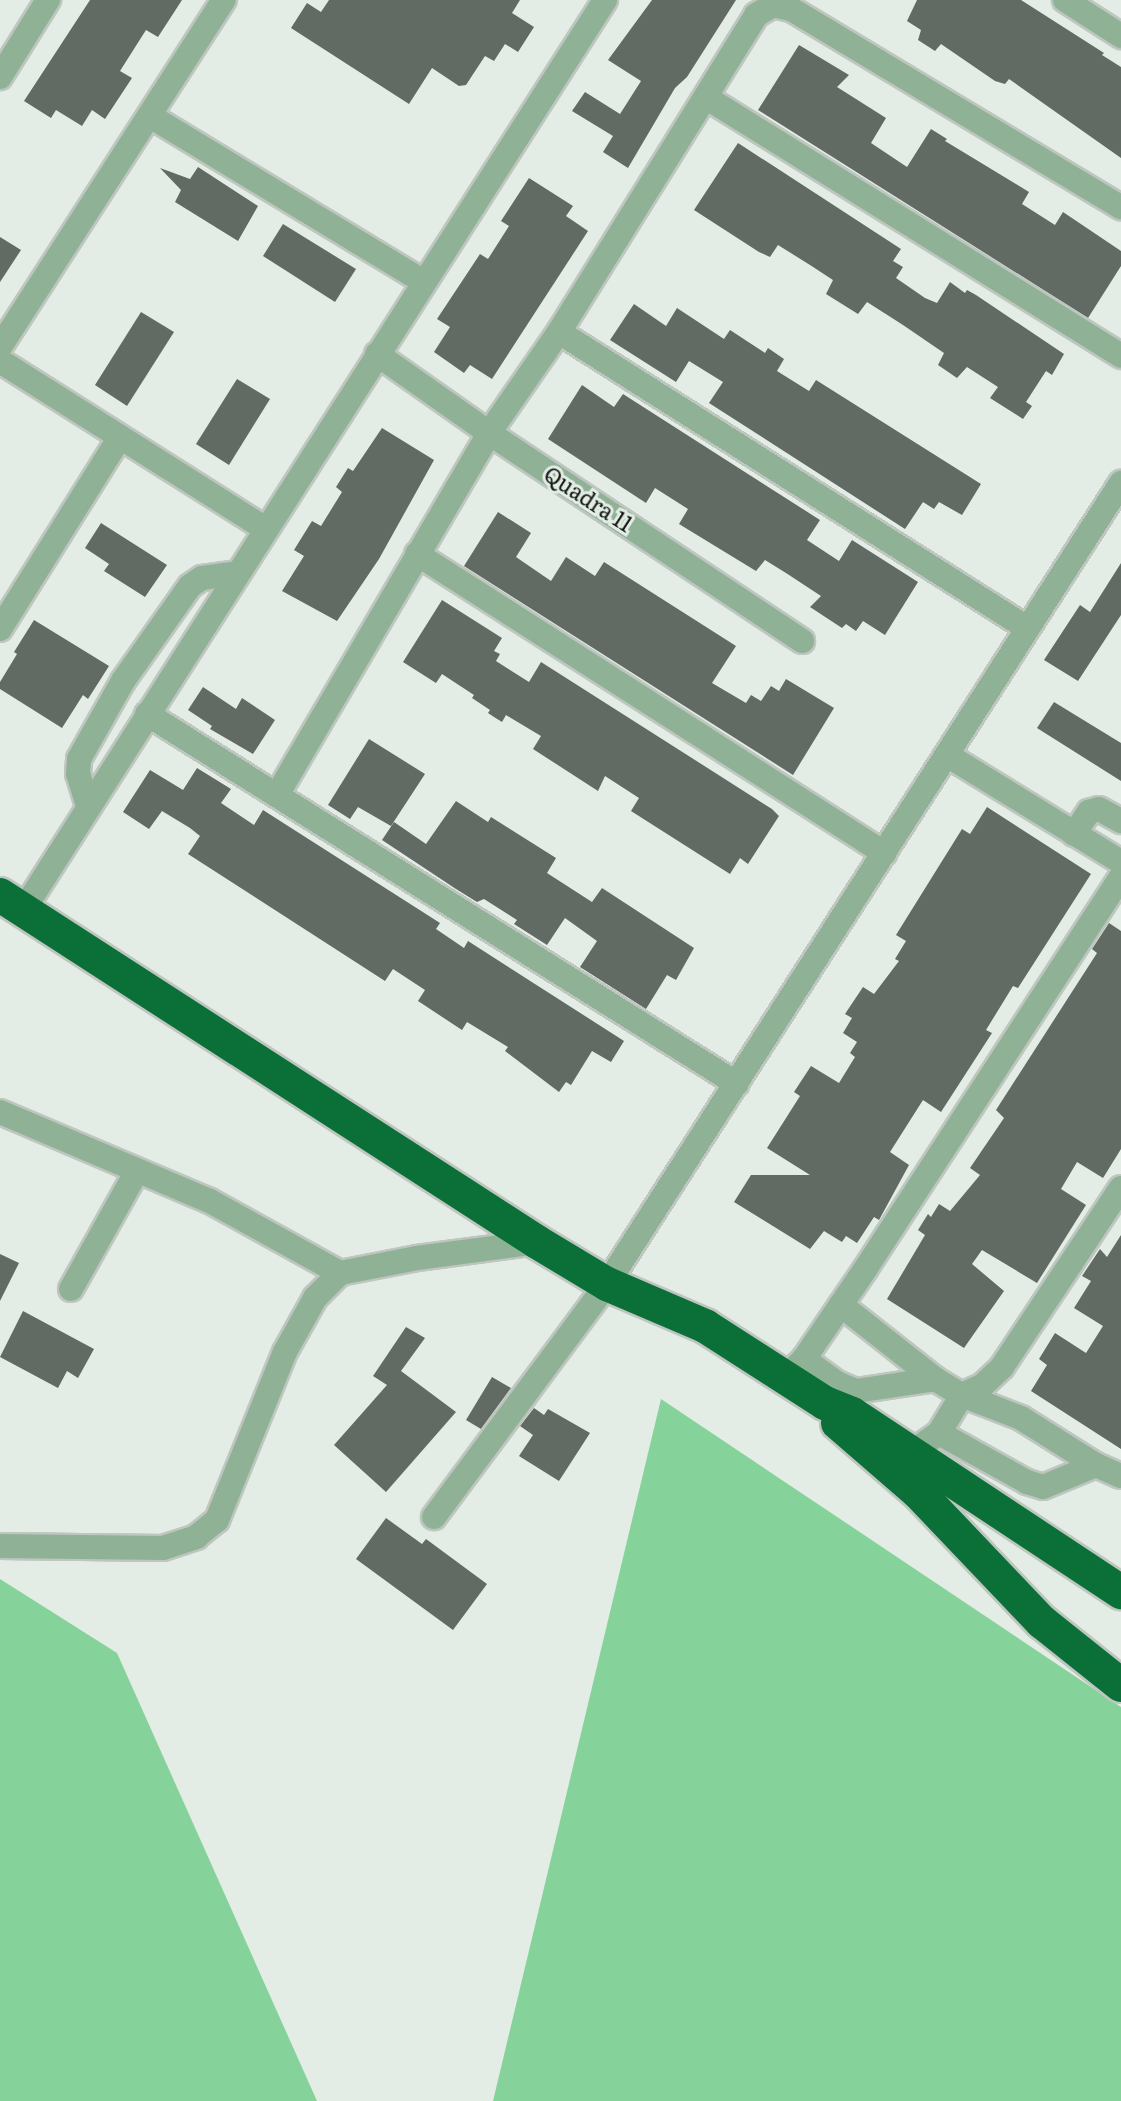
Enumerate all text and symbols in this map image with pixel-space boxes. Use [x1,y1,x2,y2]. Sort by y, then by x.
street label: Quadra 11 [540,460,638,536]

